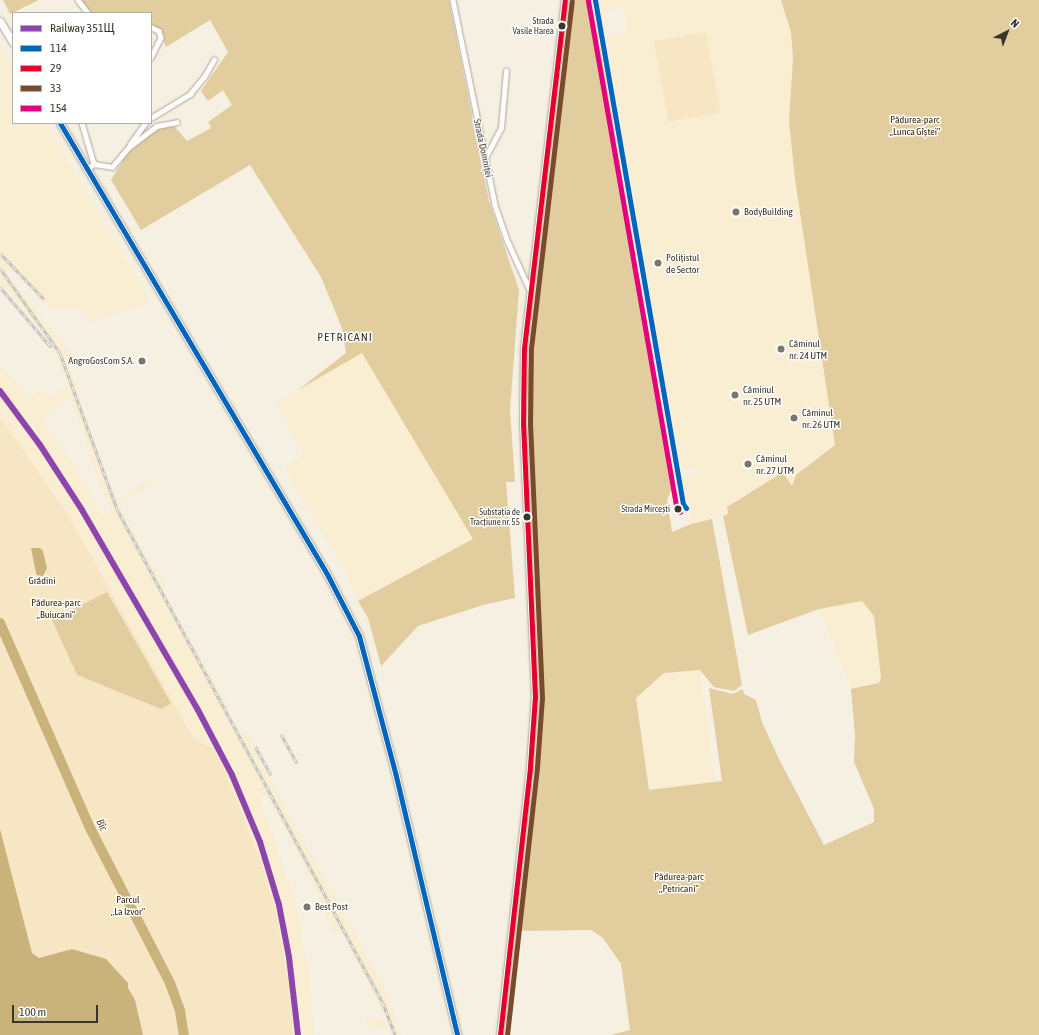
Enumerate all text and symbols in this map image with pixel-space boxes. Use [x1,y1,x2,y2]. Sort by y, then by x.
legend [12,12,152,124]
north arrow [987,12,1027,52]
place label: Strada Vasile Harea [512,16,554,37]
text: N [1009,16,1021,30]
text: Railway 351Щ [50,21,115,35]
marker: Strada Vasile Harea [557,21,567,31]
text: 114 [50,41,67,55]
text: 29 [50,61,61,75]
text: 33 [50,81,61,95]
text: 154 [50,101,67,115]
park label: Pădurea-parc „Lunca Gîștei” [890,113,940,136]
street label: Strada Domniței [471,118,495,178]
place label: BodyBuilding [744,206,793,218]
marker: BodyBuilding [731,207,741,217]
place label: Polițistul de Sector [666,251,700,274]
marker: Polițistul de Sector [653,258,663,268]
district label: PETRICANI [317,331,373,345]
place label: Căminul nr. 24 UTM [789,337,827,360]
marker: Căminul nr. 24 UTM [776,344,786,354]
place label: AngroGosCom S.A. [68,355,134,367]
marker: AngroGosCom S.A. [137,356,147,366]
place label: Căminul nr. 25 UTM [743,383,781,406]
marker: Căminul nr. 25 UTM [730,390,740,400]
place label: Căminul nr. 26 UTM [802,406,840,430]
marker: Căminul nr. 26 UTM [789,413,799,423]
place label: Căminul nr. 27 UTM [756,452,794,476]
marker: Căminul nr. 27 UTM [743,459,753,469]
place label: Strada Mircești [621,504,670,514]
marker: Strada Mircești [673,504,683,514]
place label: Substația de Tracțiune nr. 55 [470,507,520,528]
marker: Substația de Tracțiune nr. 55 [522,512,532,522]
park label: Grădini [29,575,55,587]
park label: Pădurea-parc „Buiucani” [31,596,81,620]
water label: Bîc [93,817,111,833]
park label: Pădurea-parc „Petricani” [654,870,704,894]
park label: Parcul „La Izvor” [111,893,145,916]
place label: Best Post [315,901,348,913]
marker: Best Post [302,902,312,912]
scale bar [14,997,100,1023]
text: 100 m [19,1005,46,1019]

